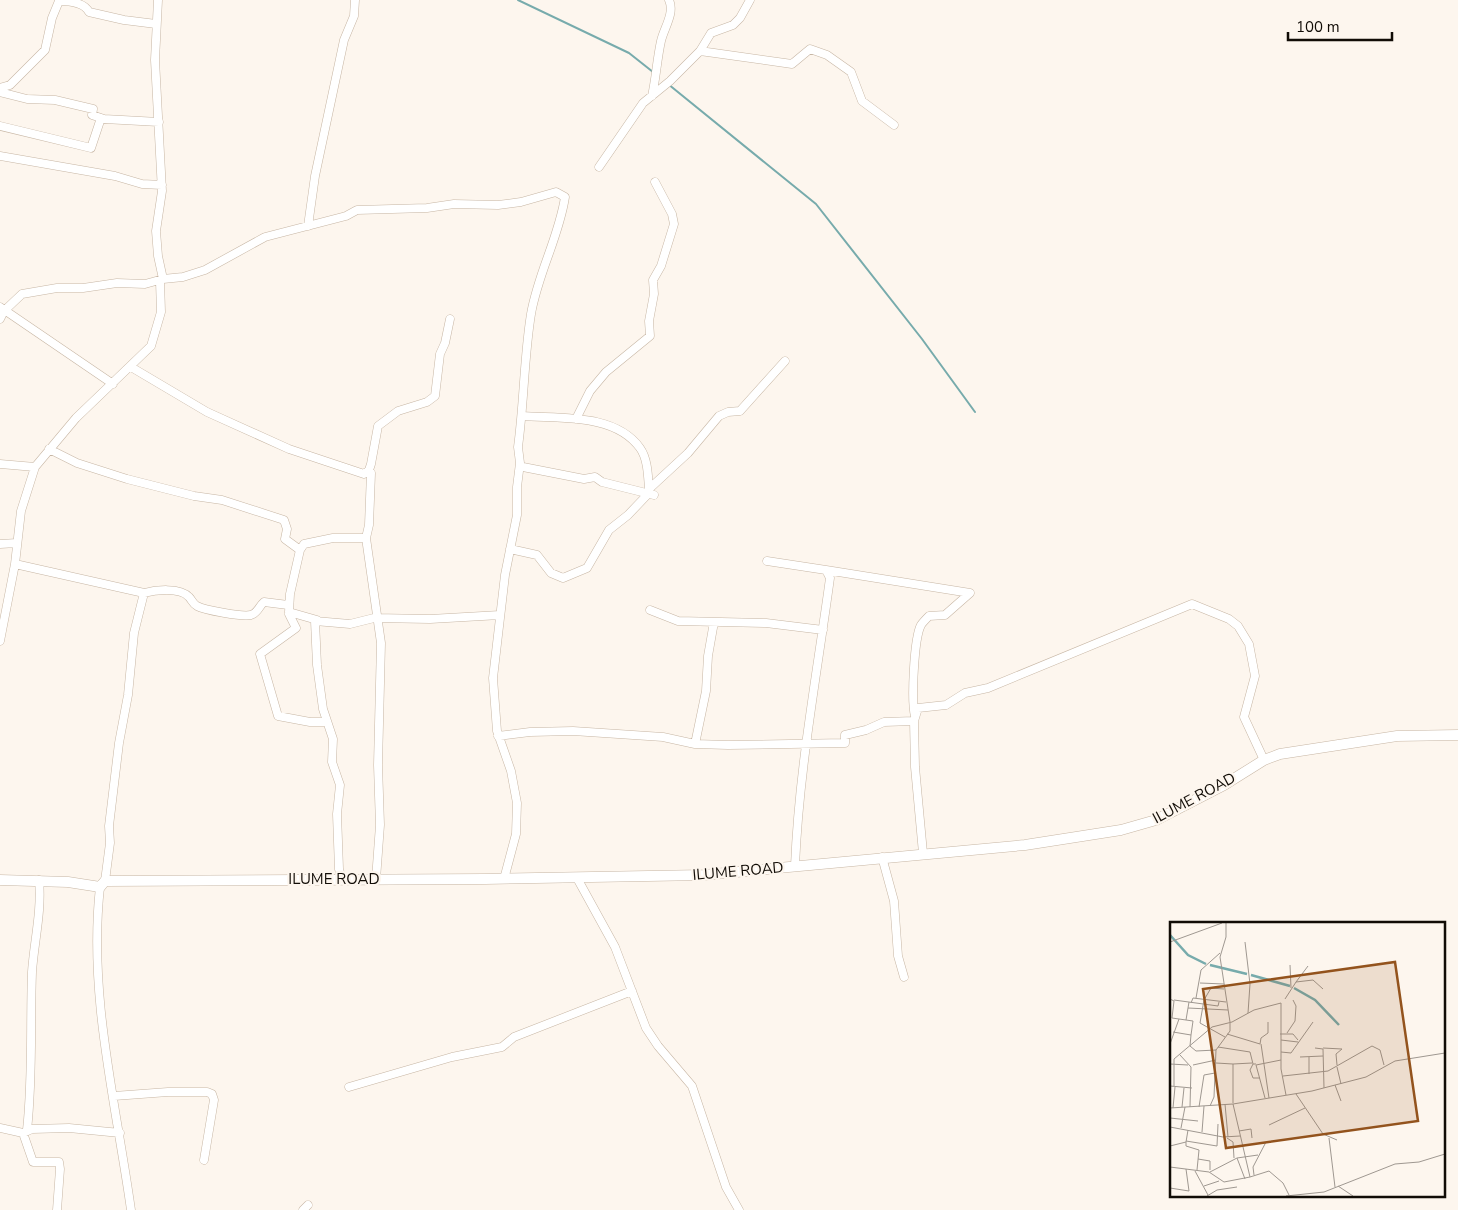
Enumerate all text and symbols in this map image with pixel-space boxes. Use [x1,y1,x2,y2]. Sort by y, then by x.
scale bar [1288,10,1392,42]
text: 100 m [1296,17,1340,37]
street label: ILUME ROAD [1149,768,1239,828]
street label: ILUME ROAD [692,857,784,885]
street label: ILUME ROAD [288,869,380,889]
inset map [1170,922,1446,1198]

